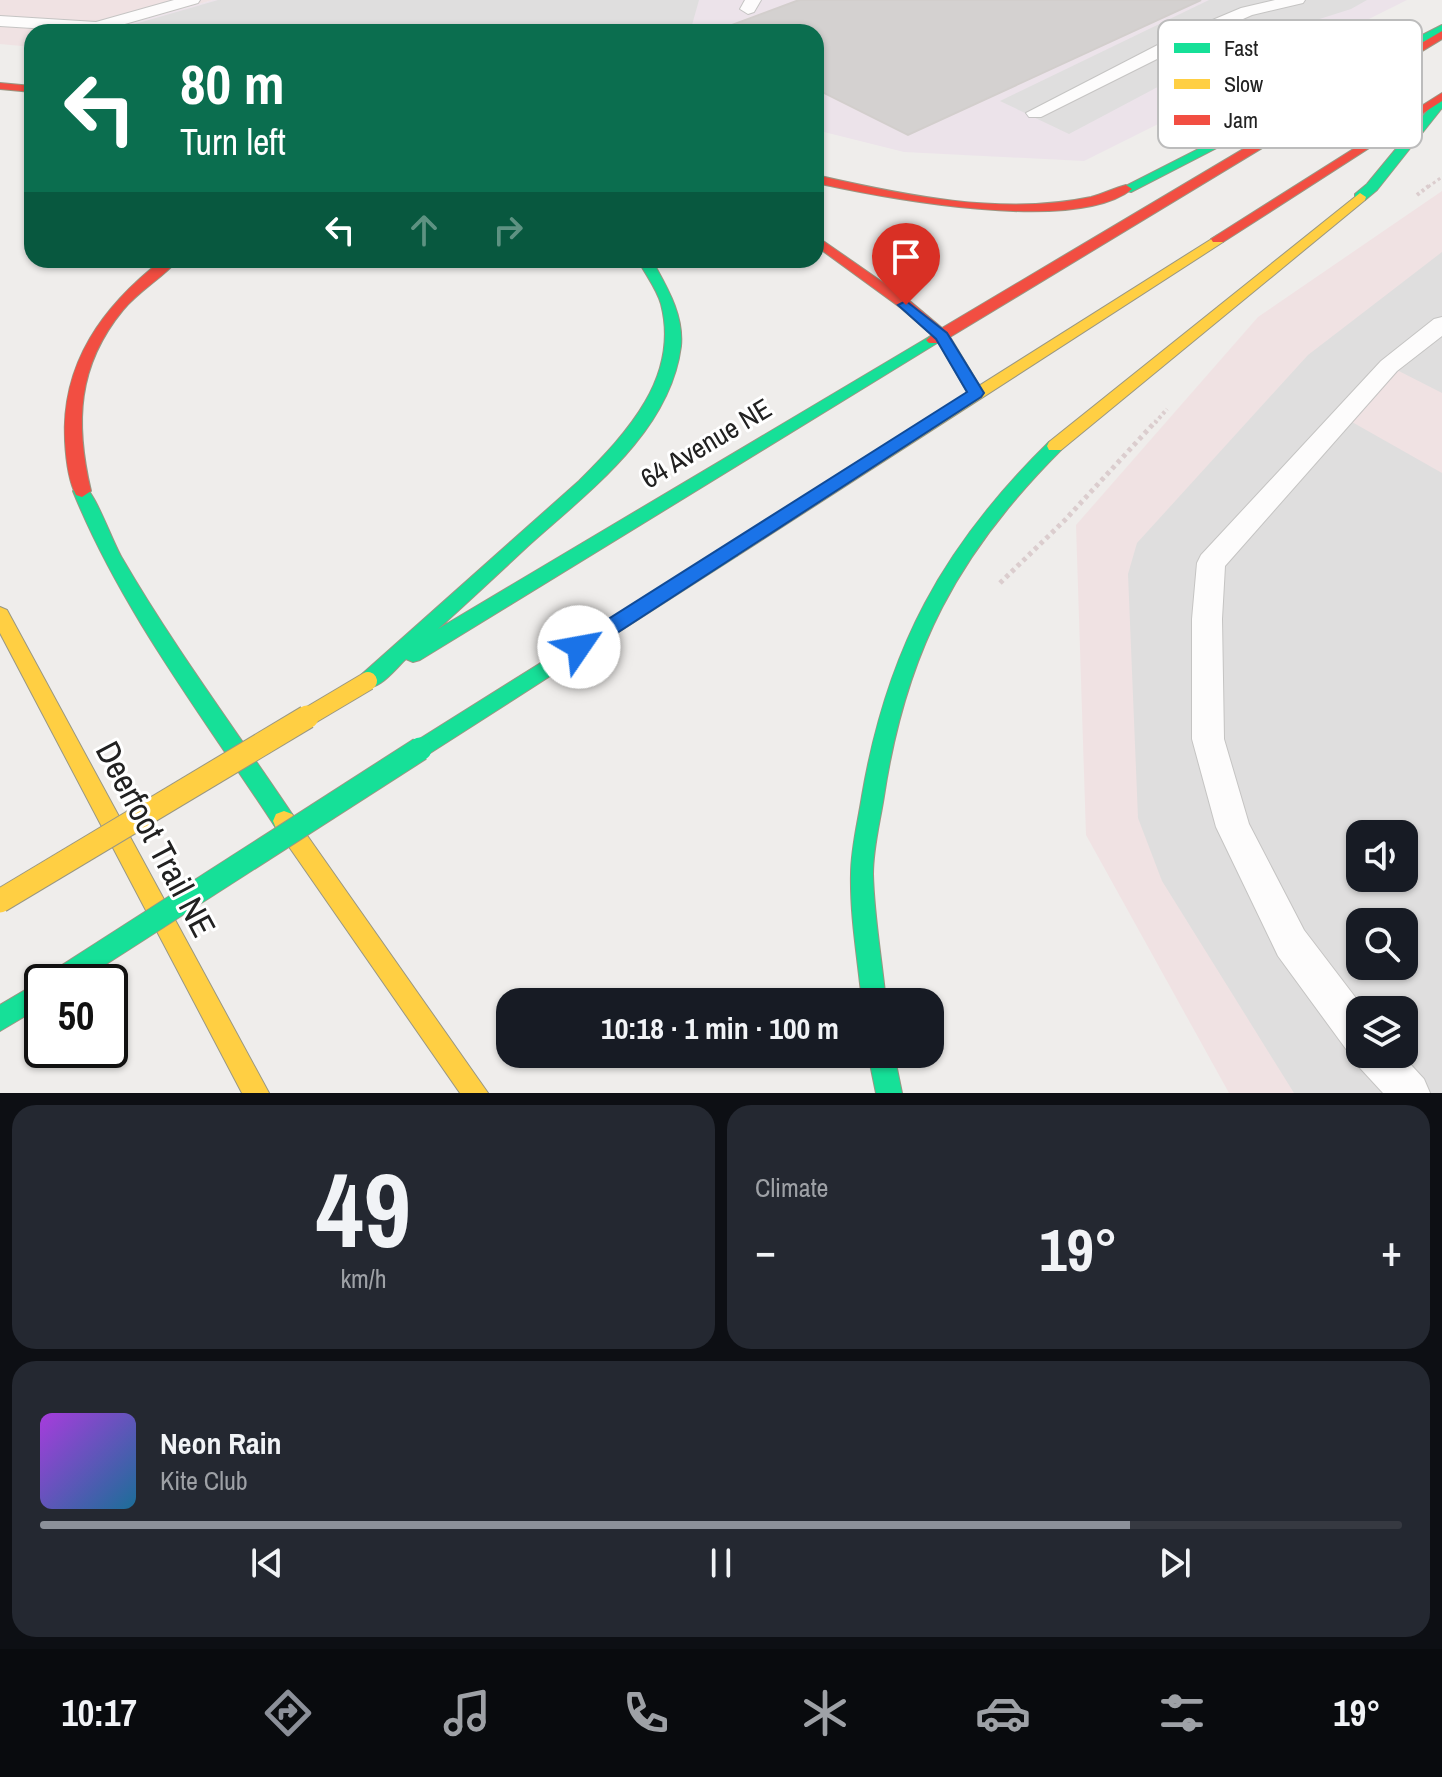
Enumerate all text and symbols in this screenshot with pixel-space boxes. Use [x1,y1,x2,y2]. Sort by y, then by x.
legend [1158,20,1422,148]
text: Fast [1224,33,1258,63]
text: 80 m [180,46,285,121]
icon: left [48,56,152,160]
text: Slow [1224,69,1263,99]
text: Jam [1224,105,1258,135]
text: Turn left [180,118,286,166]
icon: left [318,208,362,252]
icon: ahead [402,208,446,252]
icon: right [486,208,530,252]
pin [872,223,940,305]
icon: arrive [884,235,928,279]
street label: 64 Avenue NE [633,389,779,497]
position arrow [537,605,621,689]
street label: Deerfoot Trail NE [85,733,227,945]
map controls [1346,820,1418,1068]
button: sound [1346,820,1418,892]
button: search [1346,908,1418,980]
speed limit sign: 50 [24,964,128,1068]
button: layers [1346,996,1418,1068]
text: 10:18 · 1 min · 100 m [601,1008,839,1048]
text: 49 [316,1139,411,1279]
text: Climate [755,1170,828,1205]
text: 19° [1039,1209,1118,1290]
text: − [755,1220,776,1280]
text: + [1381,1220,1402,1280]
text: km/h [340,1261,387,1296]
text: Neon Rain [160,1423,282,1463]
text: Kite Club [160,1463,248,1498]
icon: previous [245,1541,289,1585]
icon: pause [699,1541,743,1585]
icon: next [1153,1541,1197,1585]
icon: directions [260,1685,316,1741]
icon: music [439,1685,495,1741]
icon: phone [618,1685,674,1741]
icon: climate [797,1685,853,1741]
icon: car [975,1685,1031,1741]
icon: filters [1154,1685,1210,1741]
text: 10:17 [61,1689,137,1737]
text: 19° [1333,1689,1381,1737]

